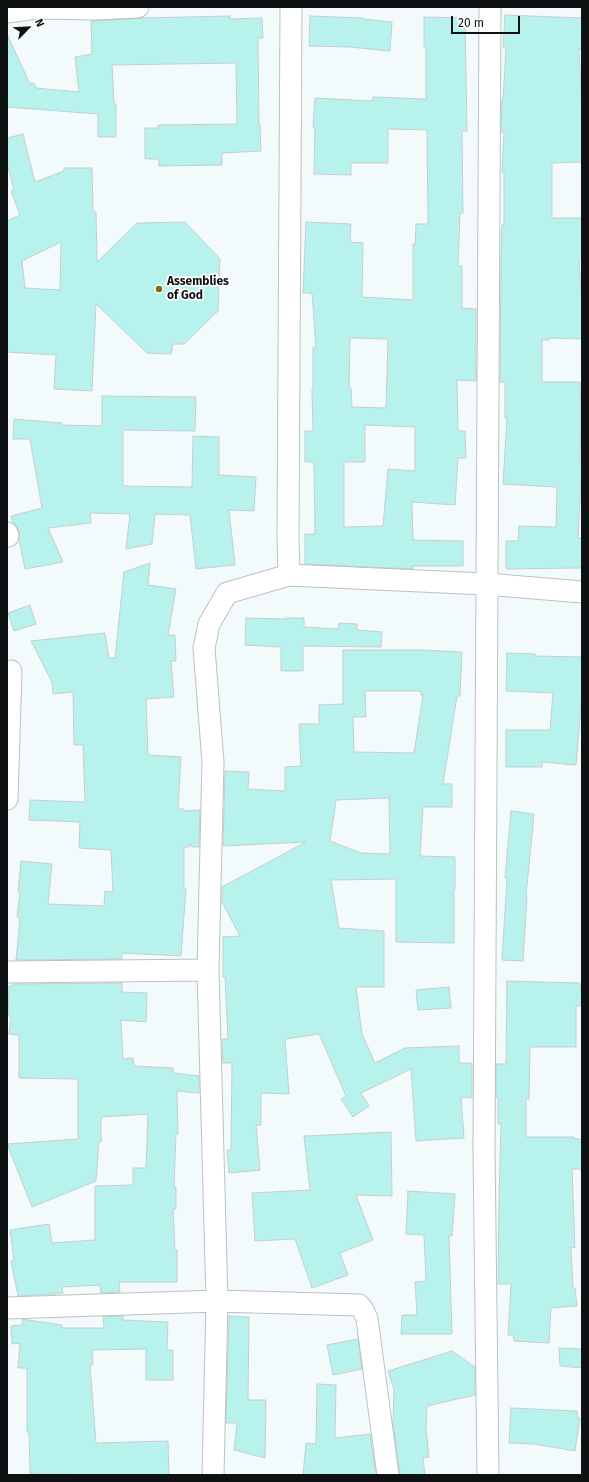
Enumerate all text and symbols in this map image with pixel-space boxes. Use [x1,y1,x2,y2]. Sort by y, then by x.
north arrow [8,8,48,48]
scale bar [453,8,522,34]
text: 20 m [458,16,484,30]
text: N [32,17,47,29]
place label: Assemblies of God [167,275,229,303]
marker: Assemblies of God [154,284,164,294]

